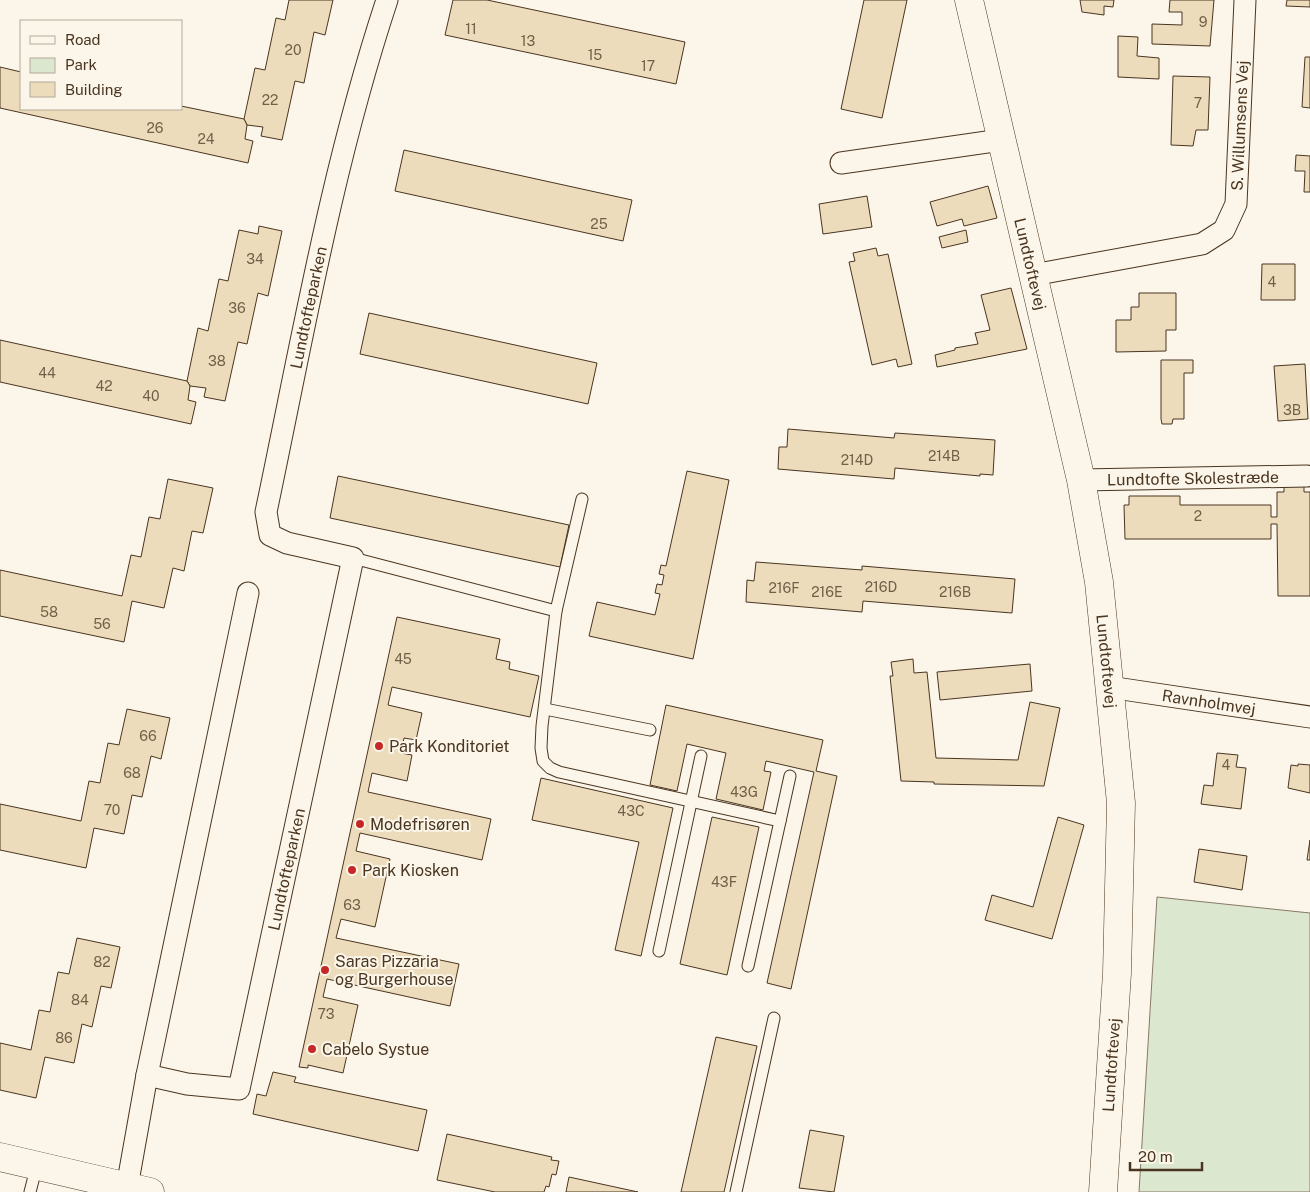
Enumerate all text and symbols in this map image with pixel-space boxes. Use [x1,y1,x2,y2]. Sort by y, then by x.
house number: 9 [1199,14,1208,30]
legend [20,20,182,110]
house number: 11 [465,21,477,37]
text: Road [65,31,101,48]
house number: 13 [521,33,535,49]
house number: 20 [285,42,301,58]
house number: 15 [588,47,602,63]
text: Park [65,56,97,73]
house number: 17 [641,58,655,74]
street label: S. Willumsens Vej [1228,60,1252,191]
text: Building [65,81,123,98]
house number: 22 [262,92,278,108]
house number: 7 [1194,95,1202,111]
house number: 26 [146,120,164,136]
house number: 24 [197,131,215,147]
house number: 25 [590,216,608,232]
street label: Lundtoftevej [1010,216,1050,312]
street label: Lundtofteparken [287,245,331,370]
house number: 34 [246,251,264,267]
house number: 4 [1268,274,1277,290]
house number: 36 [228,300,246,316]
house number: 38 [208,353,226,369]
house number: 44 [38,365,56,381]
house number: 42 [95,378,113,394]
house number: 40 [142,388,160,404]
house number: 3B [1283,402,1301,418]
house number: 214B [928,448,960,464]
house number: 214D [841,452,873,468]
street label: Lundtofte Skolestræde [1107,467,1279,490]
house number: 2 [1194,508,1202,524]
house number: 216D [865,579,897,595]
house number: 216F [768,580,800,596]
house number: 216E [811,584,843,600]
house number: 216B [939,584,971,600]
house number: 58 [40,604,58,620]
street label: Lundtoftevej [1092,613,1120,709]
house number: 56 [93,616,111,632]
house number: 45 [394,651,412,667]
street label: Ravnholmvej [1161,686,1257,719]
house number: 66 [139,728,157,744]
place label: Park Konditoriet [389,737,510,756]
marker: Park Konditoriet [373,740,385,752]
house number: 4 [1222,757,1231,773]
house number: 68 [123,765,141,781]
house number: 43G [730,784,758,800]
house number: 70 [104,802,120,818]
house number: 43C [617,803,645,819]
street label: Lundtofteparken [264,806,309,932]
place label: Modefrisøren [370,815,470,834]
marker: Modefrisøren [354,818,366,830]
place label: Park Kiosken [362,861,459,880]
marker: Park Kiosken [346,864,358,876]
house number: 43F [711,874,737,890]
house number: 63 [343,897,361,913]
place label: Saras Pizzaria og Burgerhouse [335,952,454,989]
house number: 82 [93,954,111,970]
marker: Saras Pizzaria og Burgerhouse [319,964,331,976]
house number: 84 [71,992,89,1008]
house number: 73 [318,1006,335,1022]
street label: Lundtoftevej [1099,1017,1124,1113]
house number: 86 [55,1030,73,1046]
place label: Cabelo Systue [322,1040,429,1059]
marker: Cabelo Systue [306,1043,318,1055]
scale bar [1130,1140,1202,1172]
text: 20 m [1138,1148,1173,1165]

